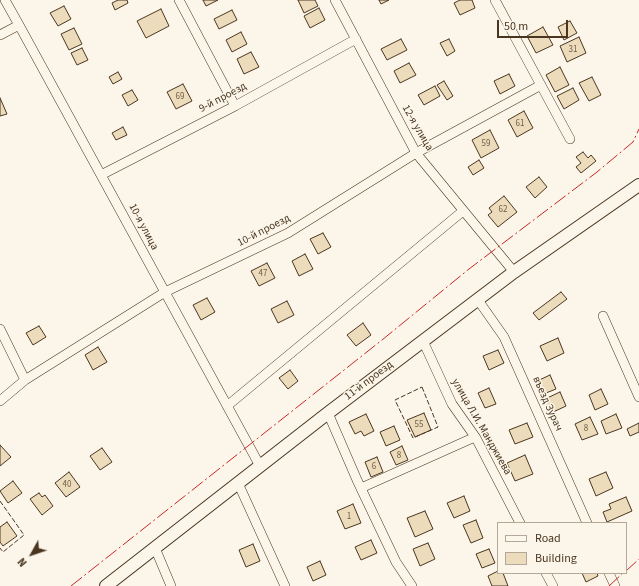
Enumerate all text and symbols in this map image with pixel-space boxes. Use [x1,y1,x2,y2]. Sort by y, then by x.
scale bar [499,12,570,38]
text: 50 m [504,18,528,35]
house number: 31 [569,45,577,55]
street label: 9-й проезд [197,80,249,116]
house number: 69 [176,92,184,102]
street label: 12-я улица [399,103,435,153]
house number: 61 [516,119,524,129]
house number: 59 [482,139,490,149]
street label: 10-я улица [125,201,161,253]
house number: 62 [499,205,507,215]
street label: 10-й проезд [235,212,293,250]
house number: 47 [259,269,267,279]
street label: 11-й проезд [342,359,396,403]
street label: въезд Зурач [529,375,565,433]
street label: улица Л.И. Манджиева [448,377,514,477]
house number: 55 [415,420,423,430]
house number: 8 [584,424,588,434]
house number: 8 [397,451,401,461]
house number: 6 [372,462,376,472]
house number: 40 [63,480,71,490]
house number: 1 [347,512,351,522]
legend [497,522,627,574]
text: Road [535,530,561,547]
north arrow [12,534,52,574]
text: Building [535,550,577,567]
text: N [14,554,31,570]

